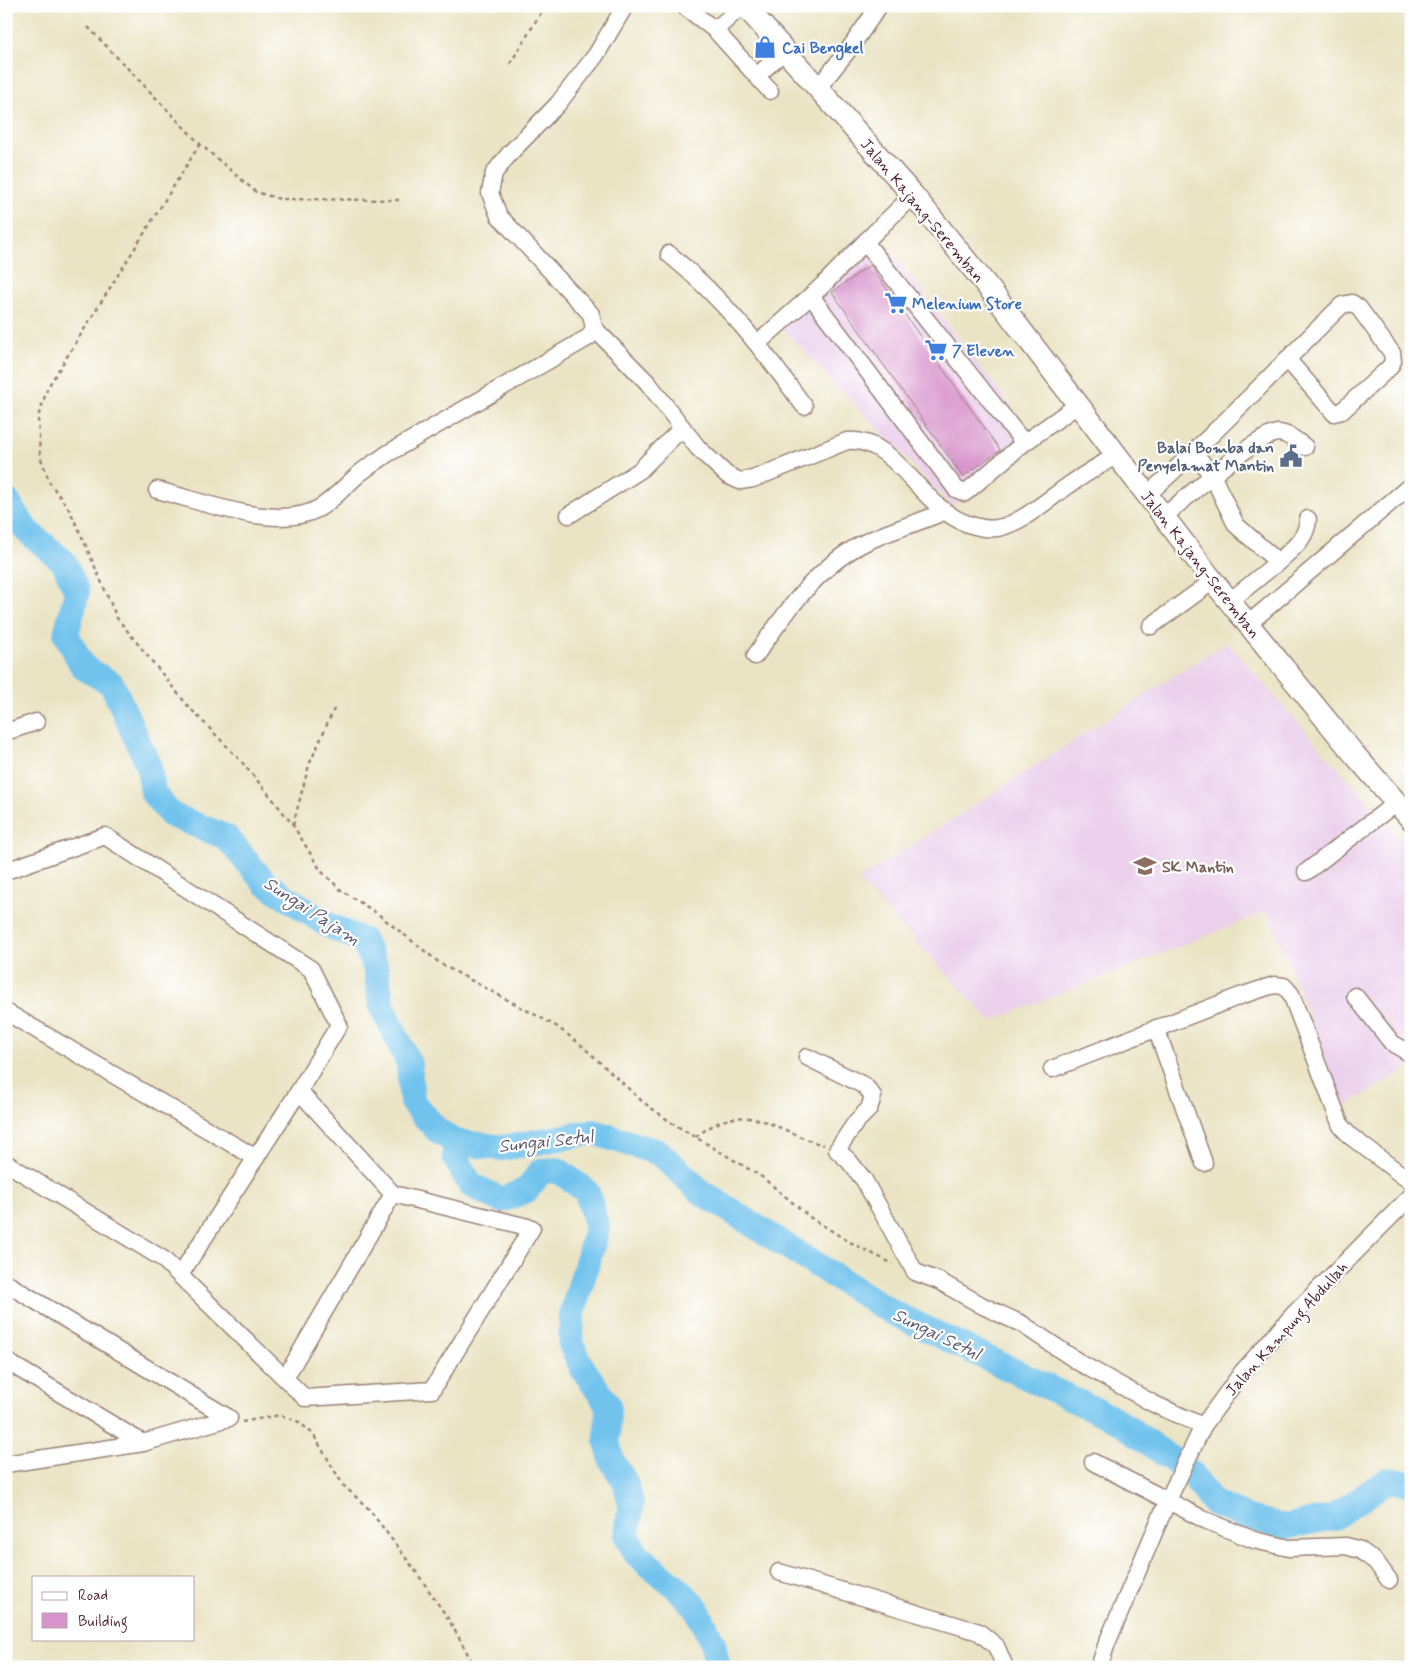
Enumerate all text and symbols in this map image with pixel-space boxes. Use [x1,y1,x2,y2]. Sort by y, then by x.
shop icon: Cai Bengkel [752,34,778,60]
place label: Cai Bengkel [782,38,864,61]
street label: Jalan Kajang-Seremban [855,134,988,288]
supermarket icon: Melenium Store [883,290,909,316]
place label: Melenium Store [912,294,1022,315]
supermarket icon: 7 Eleven [923,337,949,363]
place label: 7 Eleven [952,341,1015,362]
place label: Balai Bomba dan Penyelamat Mantin [1137,438,1274,477]
public building icon: Balai Bomba dan Penyelamat Mantin [1278,443,1304,469]
street label: Jalan Kajang-Seremban [1135,487,1264,643]
school or university icon: SK Mantin [1132,853,1158,879]
place label: SK Mantin [1162,857,1234,878]
water label: Sungai Pajam [258,872,364,954]
water label: Sungai Setul [498,1125,596,1161]
street label: Jalan Kampung Abdullah [1221,1257,1354,1401]
water label: Sungai Setul [888,1303,986,1369]
legend [32,1576,195,1640]
text: Road [78,1586,108,1606]
text: Building [78,1612,128,1633]

